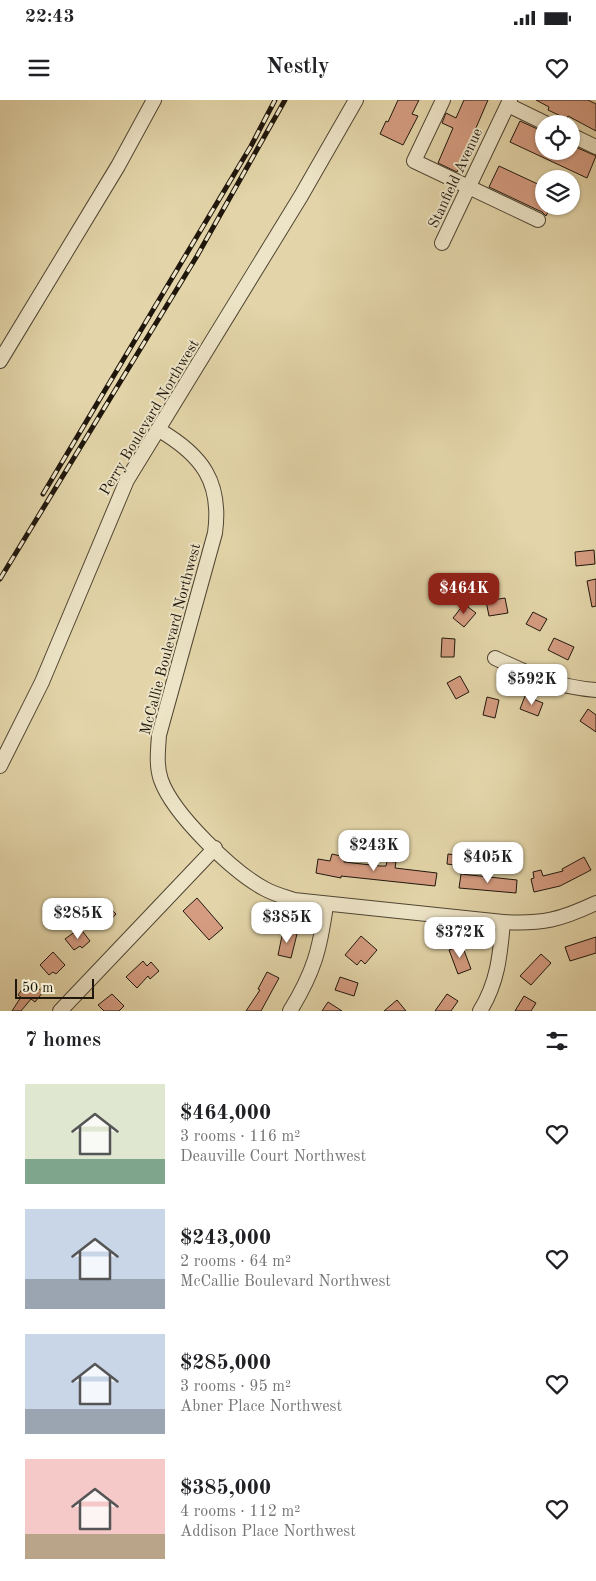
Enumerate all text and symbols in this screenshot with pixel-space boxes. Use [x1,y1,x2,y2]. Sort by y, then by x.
text: 22:43 [25,8,74,27]
icon: menu [25,54,53,82]
icon: heart [543,54,571,82]
text: Nestly [267,56,329,78]
map controls [535,115,580,215]
button: locate [535,115,580,160]
street label: Stanfield Avenue [427,126,486,231]
button: layers [535,170,580,215]
street label: Perry Boulevard Northwest [98,337,203,498]
street label: McCallie Boulevard Northwest [139,542,204,737]
pin: $464K [429,572,499,615]
text: $464K [439,581,489,597]
pin: $592K [497,664,567,706]
text: $592K [507,672,557,688]
pin: $243K [339,830,409,872]
text: $243K [349,838,399,854]
pin: $405K [453,842,523,884]
text: $405K [463,850,513,866]
pin: $285K [43,898,113,940]
pin: $385K [252,902,322,944]
text: $285K [53,906,103,922]
text: $385K [262,910,312,926]
pin: $372K [425,916,495,959]
text: $372K [435,925,485,941]
scale bar [15,976,94,999]
text: 50 m [22,981,53,995]
icon: filters [543,1027,571,1055]
text: 7 homes [25,1030,101,1051]
text: $464,000 [180,1103,271,1124]
icon: home [65,1104,125,1164]
icon: heart [543,1120,571,1148]
text: 3 rooms · 116 m² [180,1129,300,1145]
text: Deauville Court Northwest [180,1149,366,1165]
text: $243,000 [180,1228,271,1249]
icon: home [65,1229,125,1289]
icon: heart [543,1245,571,1273]
text: 2 rooms · 64 m² [180,1254,291,1270]
text: McCallie Boulevard Northwest [180,1274,391,1290]
text: $285,000 [180,1353,271,1374]
icon: home [65,1354,125,1414]
icon: heart [543,1370,571,1398]
text: 3 rooms · 95 m² [180,1379,291,1395]
text: Abner Place Northwest [180,1399,342,1415]
text: $385,000 [180,1478,271,1499]
icon: home [65,1479,125,1539]
icon: heart [543,1495,571,1523]
text: 4 rooms · 112 m² [180,1504,300,1520]
text: Addison Place Northwest [180,1524,356,1540]

